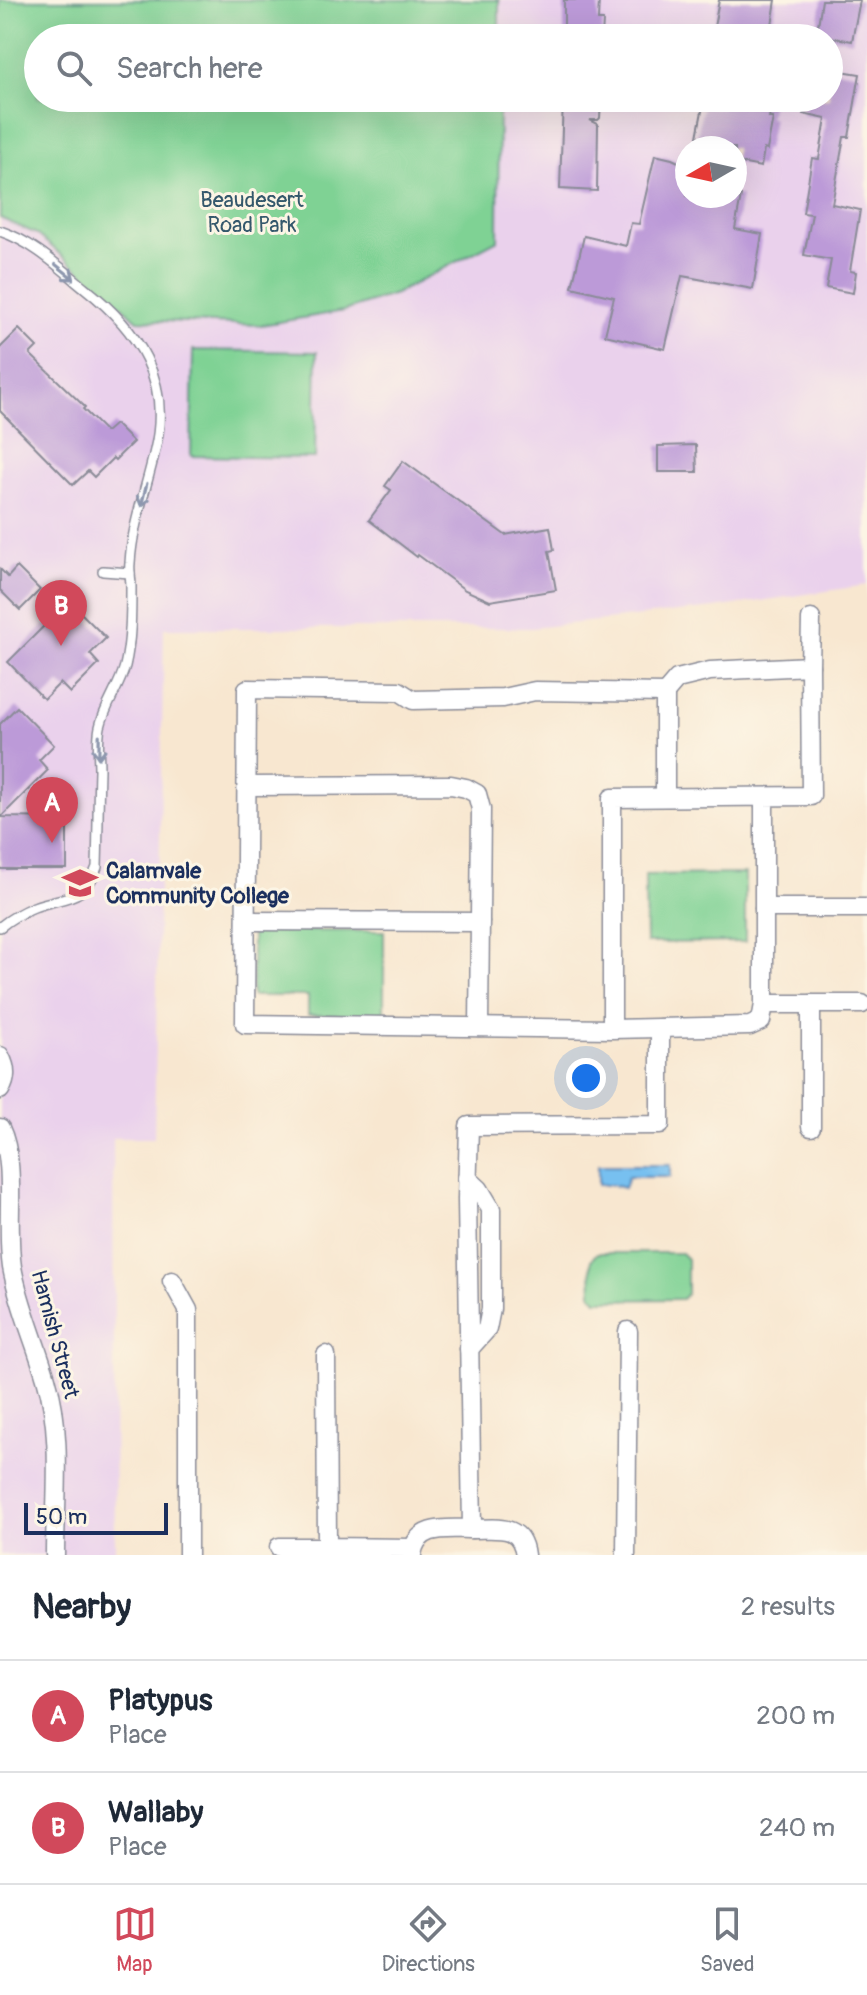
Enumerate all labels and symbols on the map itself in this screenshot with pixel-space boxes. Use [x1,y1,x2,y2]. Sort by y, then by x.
north arrow [675,136,747,208]
park label: Beaudesert Road Park [200,186,304,239]
one-way arrow [54,263,75,281]
one-way arrow [136,481,151,507]
pin: B [35,580,87,646]
one-way arrow [91,733,107,760]
pin: A [26,777,78,843]
place label: Calamvale Community College [106,857,290,910]
school or university icon: Calamvale Community College [61,864,99,902]
your location [566,1058,606,1098]
street label: Hamish Street [24,1267,86,1402]
scale bar [24,1499,168,1535]

